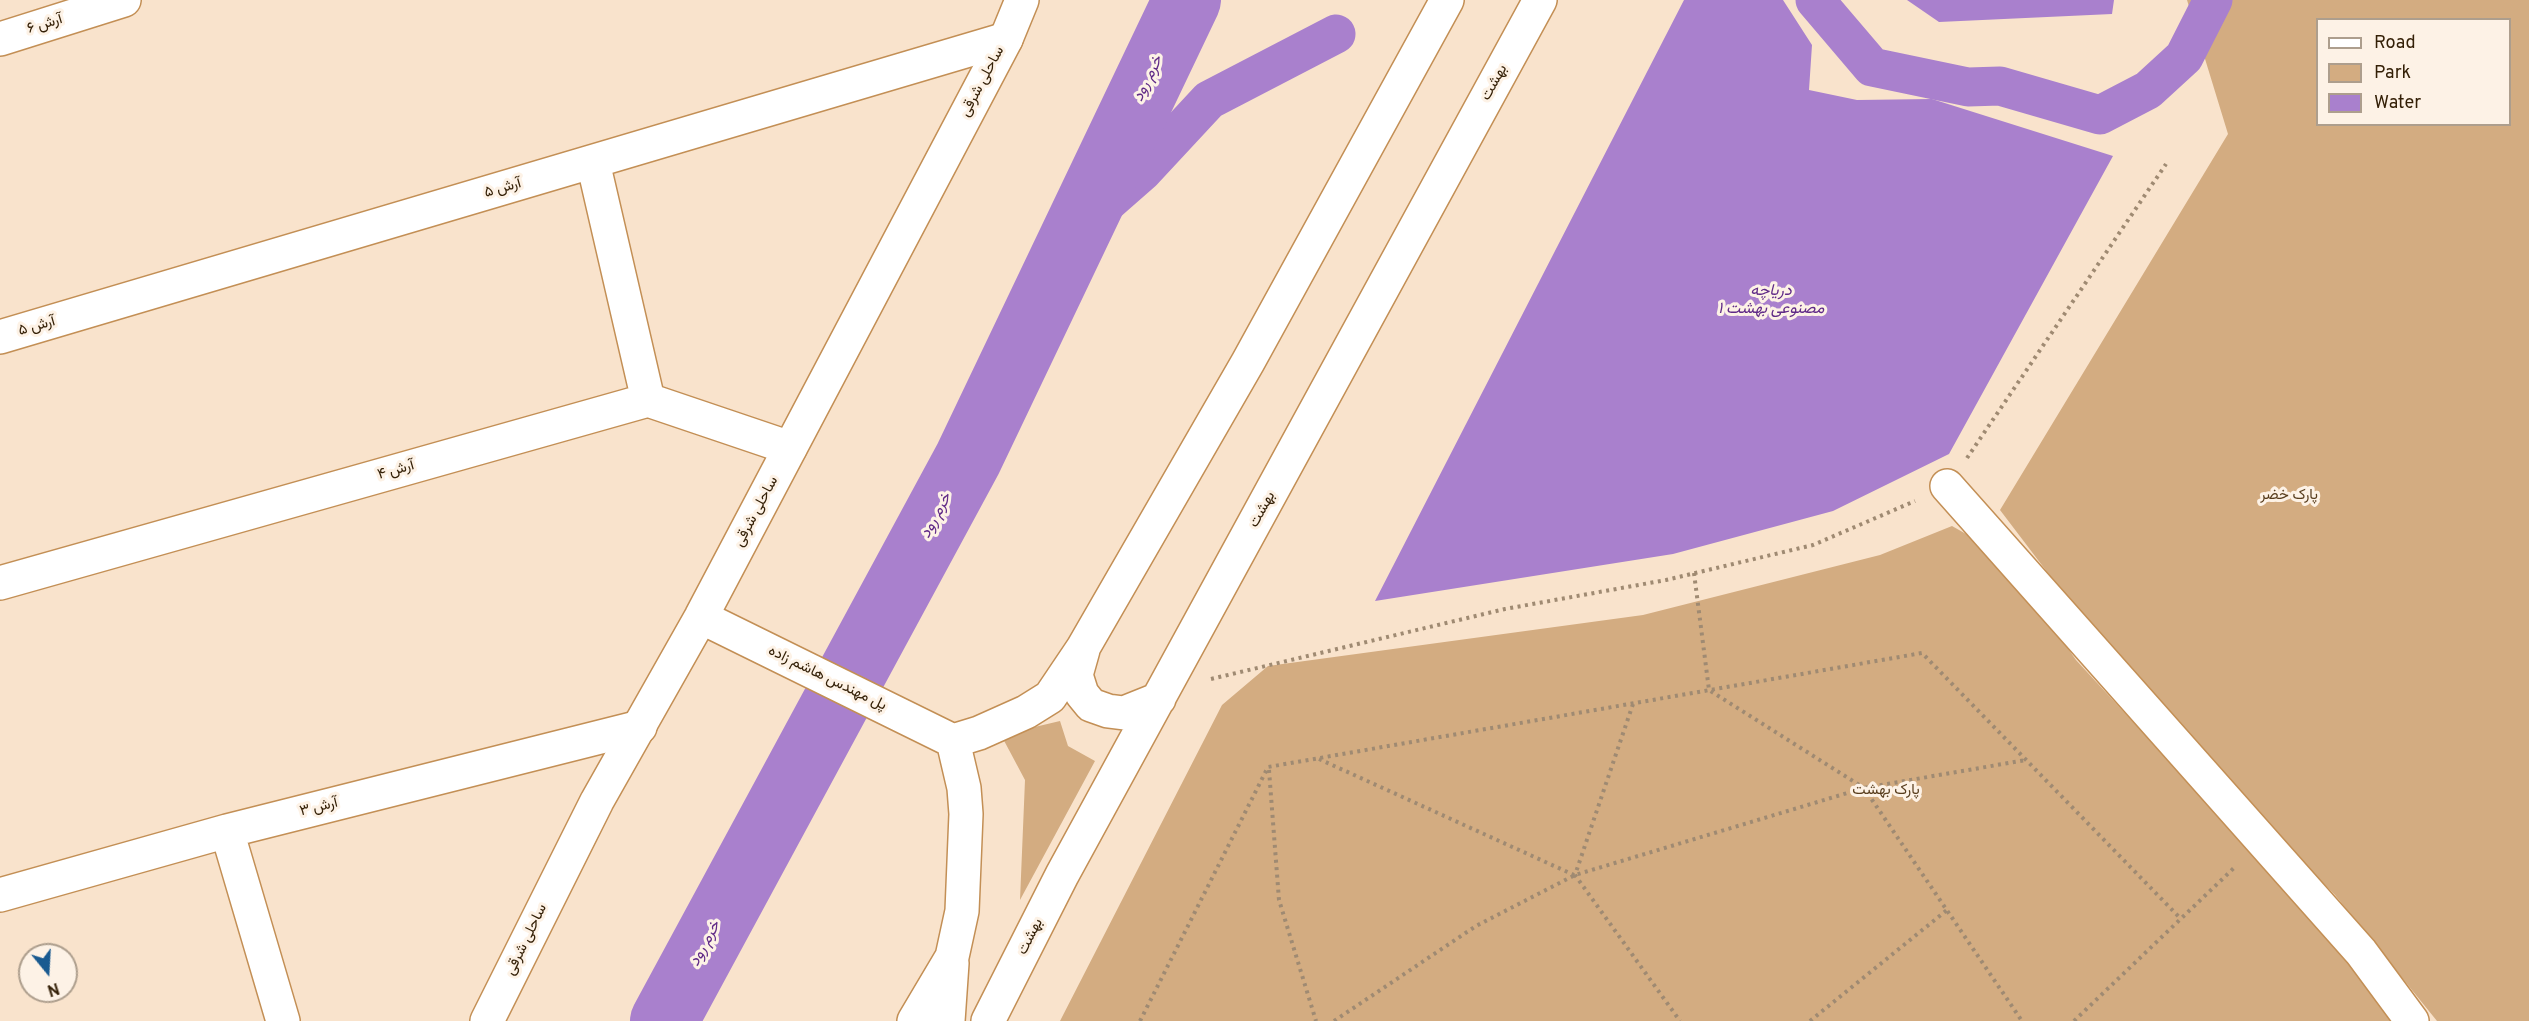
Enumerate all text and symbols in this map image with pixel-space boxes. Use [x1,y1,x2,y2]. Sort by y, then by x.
street label: آرش ۶ [25,11,65,39]
legend [2316,18,2511,126]
text: Road [2374,32,2416,55]
street label: ساحلی شرقی [957,44,1009,120]
water label: خرم رود [1130,53,1168,105]
street label: بهشت [1478,62,1512,104]
text: Park [2374,62,2411,85]
text: Water [2374,92,2421,115]
street label: آرش ۵ [482,175,524,203]
water label: دریاچه مصنوعی بهشت ۱ [1718,282,1824,320]
street label: آرش ۵ [16,313,58,341]
street label: آرش ۴ [376,457,416,485]
street label: ساحلی شرقی [731,474,783,550]
park label: پارک خضر [2260,487,2318,505]
street label: بهشت [1246,489,1280,531]
water label: خرم رود [917,490,957,542]
street label: پل مهندس هاشم زاده [765,643,889,715]
park label: پارک بهشت [1852,782,1920,800]
street label: آرش ۳ [298,795,340,821]
street label: ساحلی شرقی [502,901,552,979]
street label: بهشت [1014,916,1048,958]
water label: خرم رود [686,918,726,970]
north arrow [18,943,78,1003]
text: N [44,977,62,1000]

